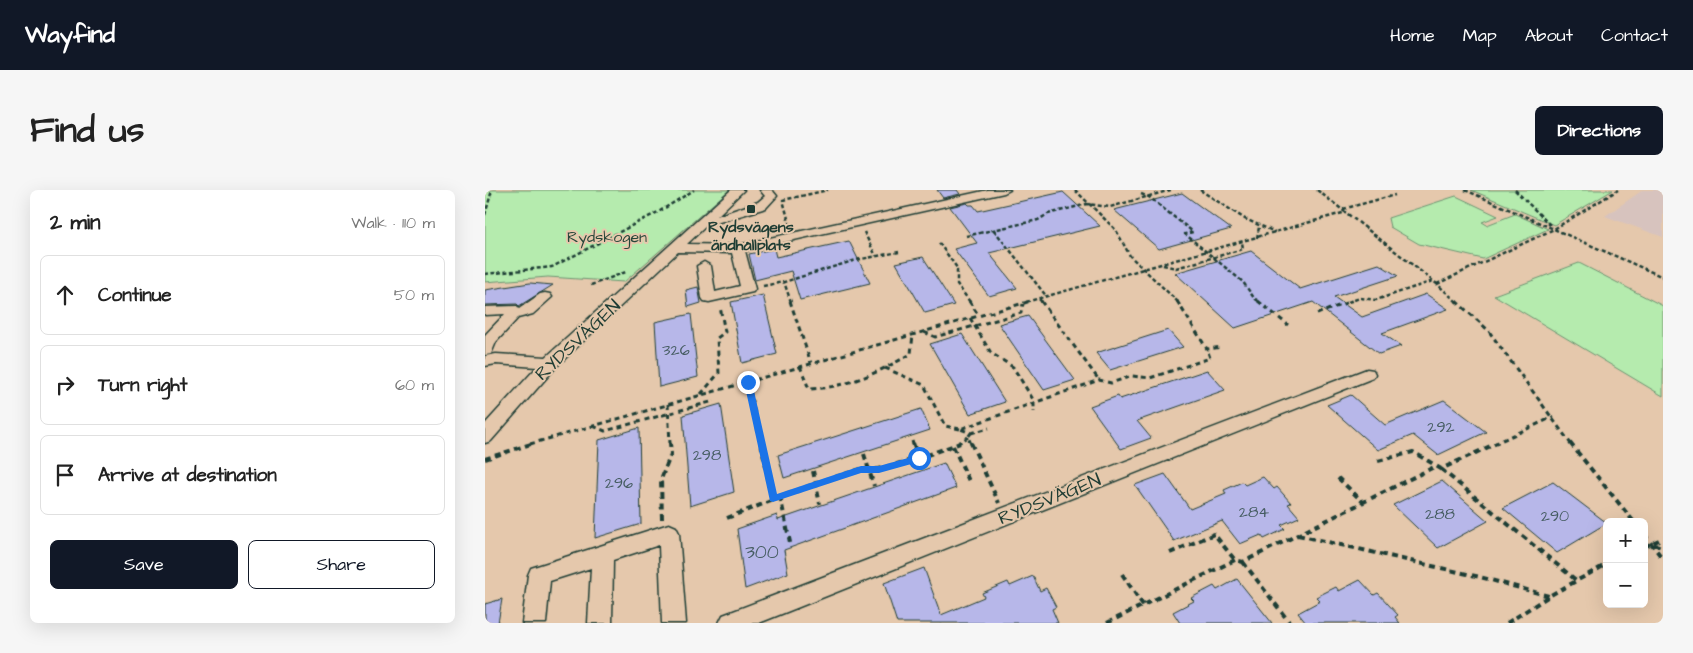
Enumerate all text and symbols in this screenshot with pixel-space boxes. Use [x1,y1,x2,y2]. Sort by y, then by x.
text: Wayfind [25,18,115,52]
text: Home [1390,23,1435,48]
text: Map [1463,23,1497,48]
text: About [1525,23,1573,48]
text: Contact [1601,23,1668,48]
text: Find us [30,106,144,155]
button: Directions [1535,106,1663,155]
marker: Rydsvägens ändhållplats [745,203,757,215]
text: 2 min [50,208,100,237]
text: Walk · 110 m [351,212,435,234]
place label: Rydsvägens ändhållplats [708,216,794,256]
park label: Rydskogen [567,226,647,249]
icon: ahead [51,281,79,309]
text: Continue [98,282,172,309]
text: 50 m [394,284,434,306]
street label: RYDSVÄGEN [529,293,627,387]
house number: 326 [662,339,690,361]
icon: right [51,371,79,399]
route end [737,371,760,394]
text: Turn right [98,372,187,399]
text: 60 m [395,374,434,396]
house number: 292 [1427,416,1455,438]
house number: 298 [693,444,721,466]
route start [908,447,931,470]
icon: arrive [51,461,79,489]
text: Arrive at destination [98,462,277,489]
street label: RYDSVÄGEN [994,466,1105,532]
house number: 296 [605,472,633,494]
house number: 284 [1239,501,1269,523]
house number: 288 [1425,503,1455,525]
house number: 290 [1541,505,1569,527]
map controls [1603,518,1648,608]
button: + [1603,518,1648,563]
house number: 300 [745,539,779,566]
button: Save [50,540,238,589]
button: Share [248,540,435,589]
button: − [1603,563,1648,608]

